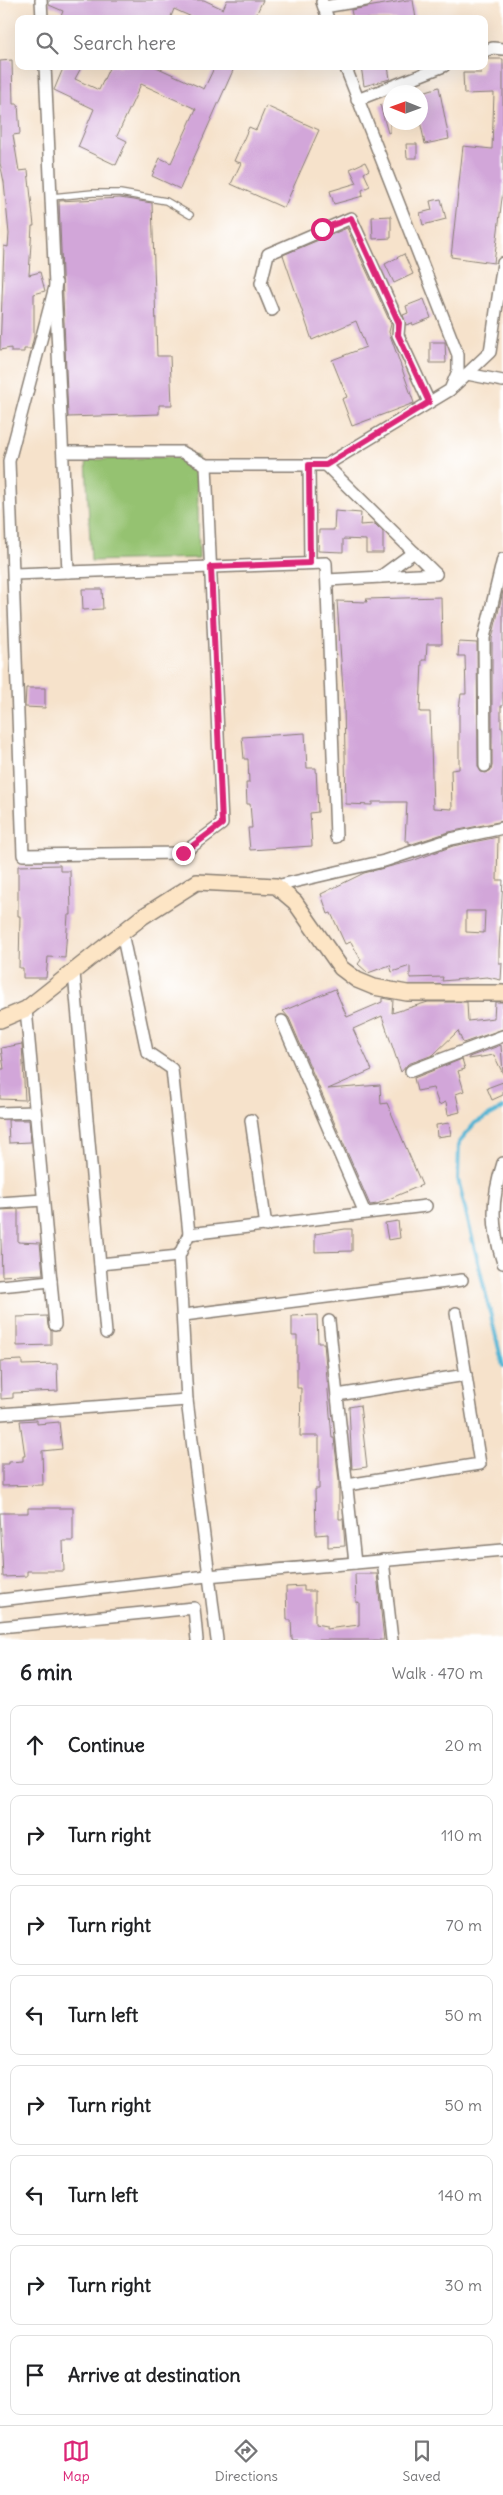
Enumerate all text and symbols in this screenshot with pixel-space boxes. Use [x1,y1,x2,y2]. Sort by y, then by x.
search box [15,15,488,70]
icon: search [33,29,61,57]
text: Search here [73,31,176,55]
north arrow [383,85,428,130]
route start [311,218,334,241]
route end [172,842,195,865]
text: 6 min [20,1659,72,1686]
text: Walk · 470 m [392,1663,483,1683]
icon: ahead [21,1731,49,1759]
text: Continue [68,1733,145,1757]
text: 20 m [445,1735,482,1755]
icon: right [21,1821,49,1849]
text: Turn right [68,1823,151,1847]
text: 110 m [441,1825,482,1845]
icon: right [21,1911,49,1939]
text: Turn right [68,1913,151,1937]
text: 70 m [446,1915,482,1935]
icon: left [21,2001,49,2029]
text: Turn left [68,2003,138,2027]
text: 50 m [444,2005,482,2025]
icon: right [21,2091,49,2119]
text: Turn right [68,2093,151,2117]
text: 50 m [444,2095,482,2115]
icon: left [21,2181,49,2209]
text: Turn left [68,2183,138,2207]
text: 140 m [438,2185,482,2205]
icon: right [21,2271,49,2299]
text: Turn right [68,2273,151,2297]
text: 30 m [445,2275,482,2295]
icon: arrive [21,2361,49,2389]
text: Arrive at destination [68,2363,241,2387]
tab: Map [62,2437,90,2485]
tab: Directions [215,2437,278,2485]
tab: Saved [402,2437,441,2485]

